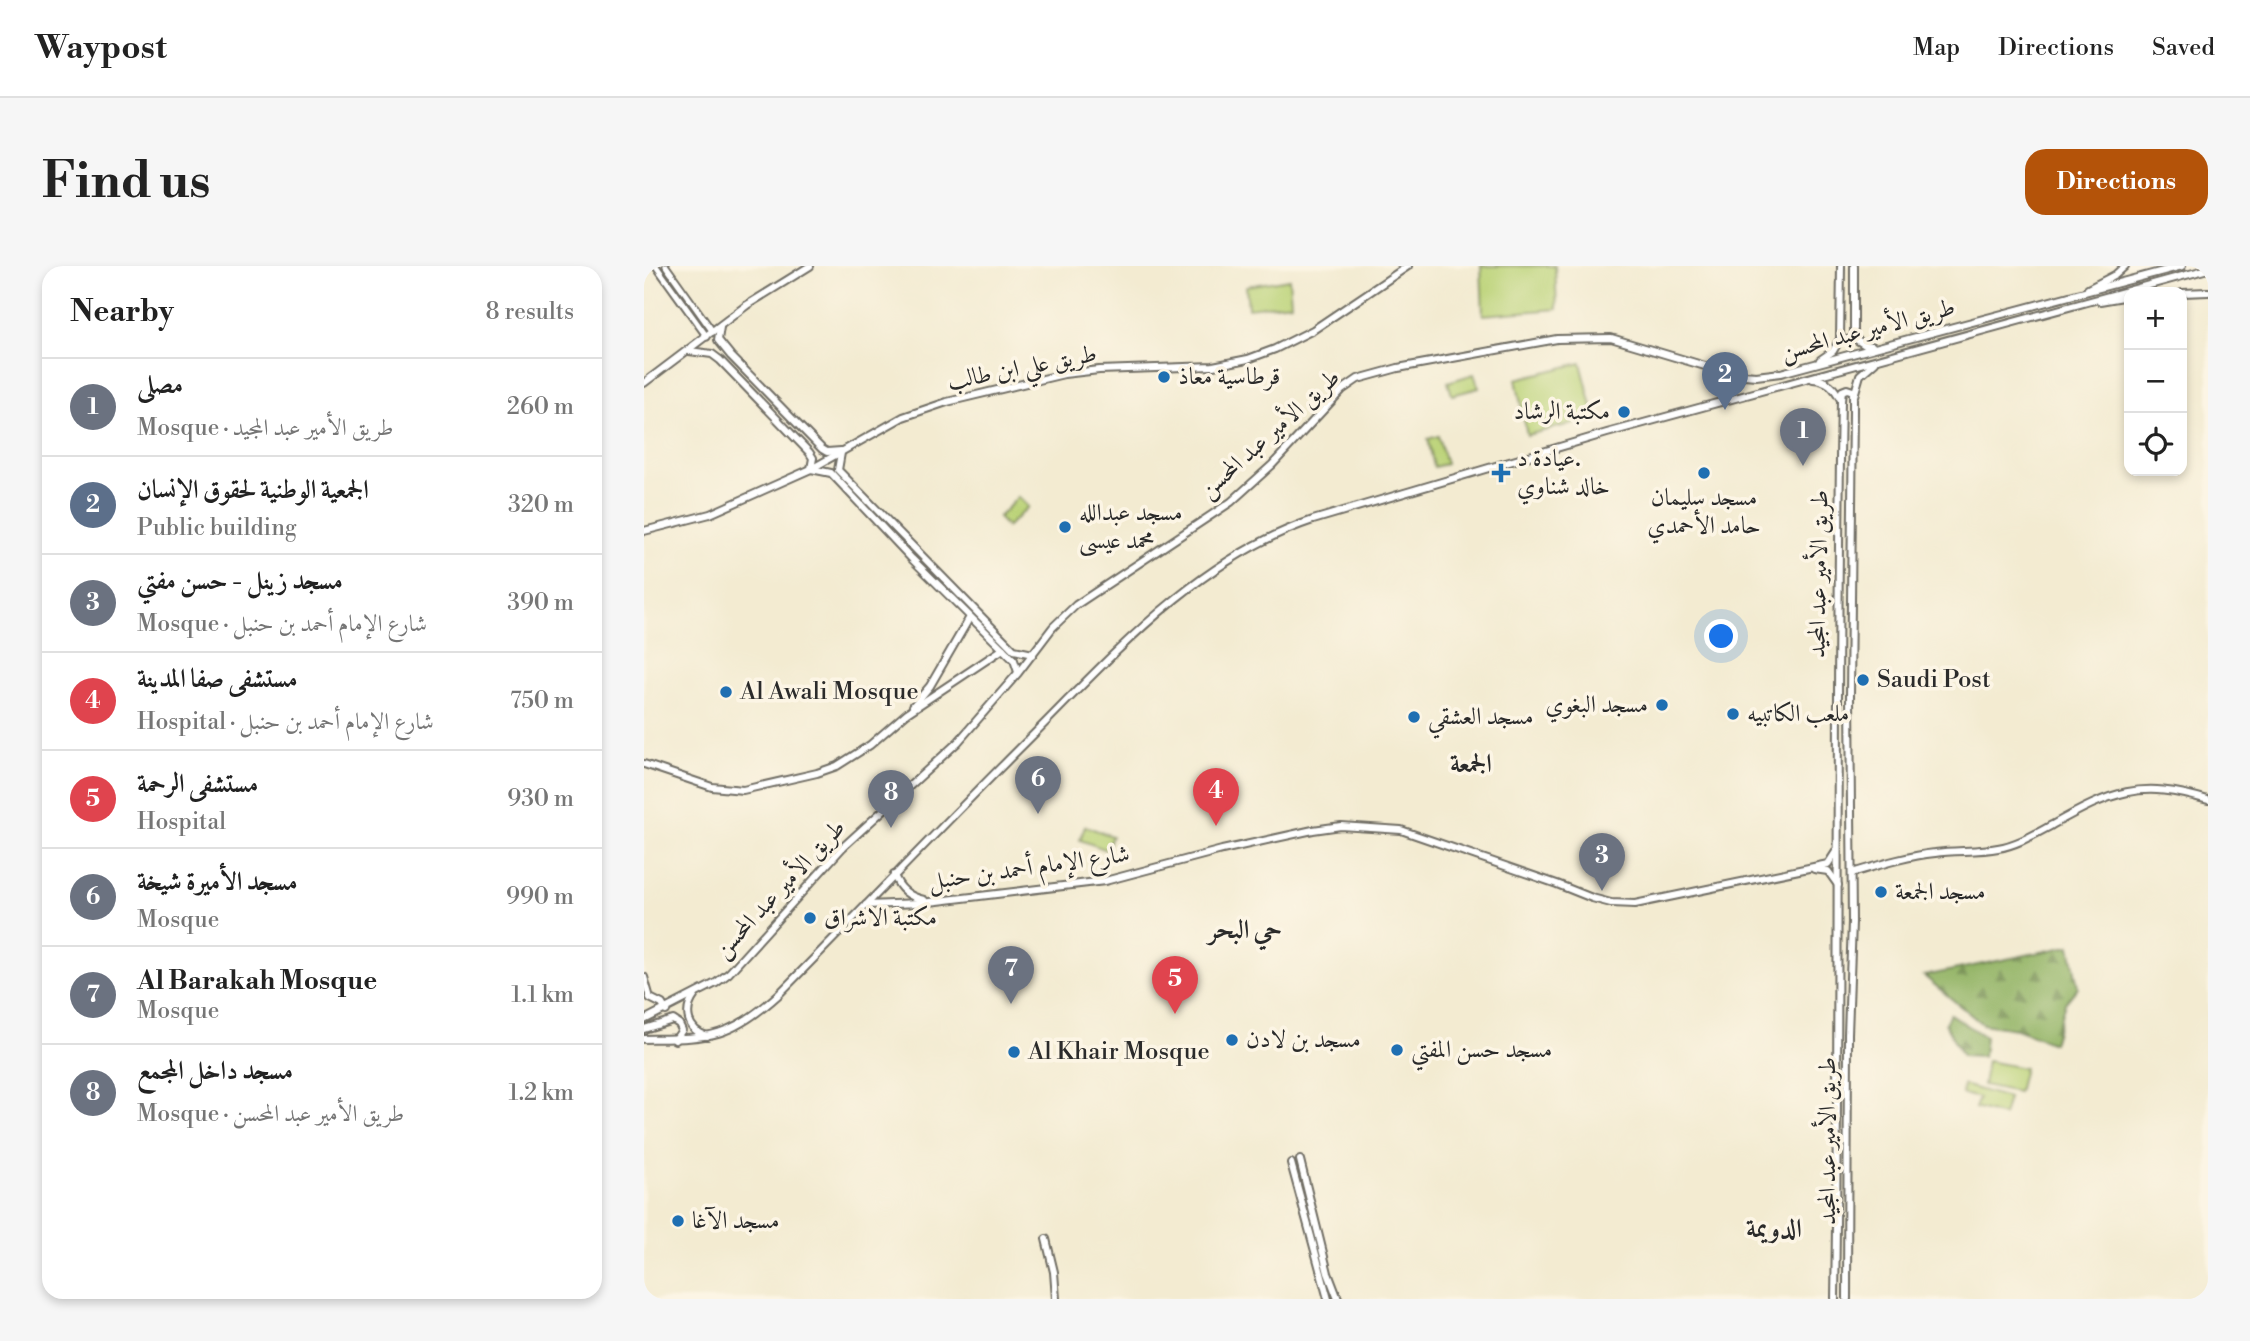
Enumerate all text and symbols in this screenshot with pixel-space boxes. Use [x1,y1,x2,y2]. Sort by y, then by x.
text: Waypost [35,28,167,69]
text: Map [1913,33,1960,63]
text: Directions [1998,33,2114,63]
text: Saved [2152,33,2215,63]
button: Directions [2025,149,2208,215]
text: Find us [42,152,211,213]
map controls [2124,287,2187,476]
button: + [2124,287,2187,350]
street label: طريق الأمير عبد المحسن [1777,290,1958,368]
text: Nearby [70,293,174,331]
text: 8 results [486,298,574,326]
street label: طريق علي ابن طالب [945,339,1101,404]
button: − [2124,350,2187,413]
pin: 2 [1702,352,1748,410]
street label: طريق الأمير عبد المحسن [1192,361,1347,505]
place label: قرطاسية معاذ [1178,362,1280,392]
text: مصلى [137,369,183,401]
marker: قرطاسية معاذ [1156,369,1172,385]
text: 1 [87,393,99,421]
text: 260 m [507,393,574,421]
place label: مكتبة الرشاد [1513,397,1610,427]
marker: مكتبة الرشاد [1616,404,1632,420]
pin: 1 [1780,408,1826,466]
button: locate [2124,413,2187,476]
text: Mosque · طريق الأمير عبد المجيد [137,414,394,442]
place label: عيادة د. خالد شناوي [1517,444,1610,505]
marker: عيادة د. خالد شناوي [1491,463,1511,483]
marker: مسجد سليمان حامد الأحمدي [1696,465,1712,481]
text: الجمعية الوطنية لحقوق الإنسان [137,474,369,506]
place label: مسجد سليمان حامد الأحمدي [1647,483,1761,544]
street label: طريق الأمير عبد المجيد [1801,490,1835,658]
text: 2 [86,491,100,519]
text: 320 m [508,491,574,519]
place label: مسجد عبدالله محمد عيسى [1079,498,1182,557]
text: Public building [137,514,297,542]
marker: مسجد عبدالله محمد عيسى [1057,519,1073,535]
text: مسجد زينل - حسن مفتي [137,565,343,597]
text: 3 [86,589,100,617]
text: 390 m [507,589,574,617]
text: Mosque · شارع الإمام أحمد بن حنبل [137,610,427,638]
your location [1704,619,1738,653]
text: مستشفی صفا المدینة [137,663,298,695]
place label: Saudi Post [1877,665,1991,695]
marker: Saudi Post [1855,672,1871,688]
place label: Al Awali Mosque [739,677,919,707]
marker: Al Awali Mosque [718,684,734,700]
text: 4 [85,687,101,715]
text: 750 m [510,687,574,715]
place label: مسجد البغوي [1545,690,1648,723]
marker: مسجد البغوي [1654,697,1670,713]
place label: ملعب الكاتبيه [1747,699,1849,729]
place label: مسجد العشقي [1428,702,1534,739]
marker: ملعب الكاتبيه [1725,706,1741,722]
text: Hospital · شارع الإمام أحمد بن حنبل [137,708,434,736]
marker: مسجد العشقي [1406,709,1422,725]
district label: الجمعة [1450,748,1492,780]
pin: 6 [1015,756,1061,814]
text: مستشفى الرحمة [137,768,258,800]
pin: 4 [1193,768,1239,826]
pin: 8 [868,770,914,828]
text: 5 [86,785,100,813]
text: 930 m [507,785,574,813]
text: Hospital [137,808,226,836]
street label: طريق الأمير عبد المحسن [706,812,852,965]
pin: 3 [1579,833,1625,891]
street label: شارع الإمام أحمد بن حنبل [926,836,1132,902]
text: مسجد الأميرة شيخة [137,866,298,898]
place label: مسجد الجمعة [1895,877,1986,907]
text: 6 [86,883,100,911]
text: 990 m [506,883,574,911]
marker: مسجد الجمعة [1873,884,1889,900]
place label: مكتبة الاشراق [824,903,937,933]
text: Mosque [137,906,219,934]
marker: مكتبة الاشراق [802,910,818,926]
district label: حي البحر [1205,914,1282,951]
pin: 7 [988,946,1034,1004]
pin: 5 [1152,956,1198,1014]
text: Al Barakah Mosque [137,965,377,997]
text: 7 [86,981,100,1009]
text: 1.1 km [511,981,574,1009]
text: Mosque [137,997,219,1025]
place label: مسجد بن لادن [1246,1025,1361,1055]
marker: مسجد بن لادن [1224,1032,1240,1048]
place label: مسجد حسن المفتي [1411,1035,1552,1071]
place label: Al Khair Mosque [1027,1037,1210,1067]
marker: مسجد حسن المفتي [1389,1042,1405,1058]
marker: Al Khair Mosque [1006,1044,1022,1060]
text: مسجد داخل المجمع [137,1055,293,1087]
street label: طريق الأمير عبد المجيد [1811,1057,1843,1225]
text: 8 [86,1079,100,1107]
text: 1.2 km [509,1079,574,1107]
text: Mosque · طريق الأمير عبد المحسن [137,1100,404,1128]
place label: مسجد الآغا [692,1206,780,1236]
marker: مسجد الآغا [670,1213,686,1229]
district label: الدويمة [1746,1213,1802,1245]

